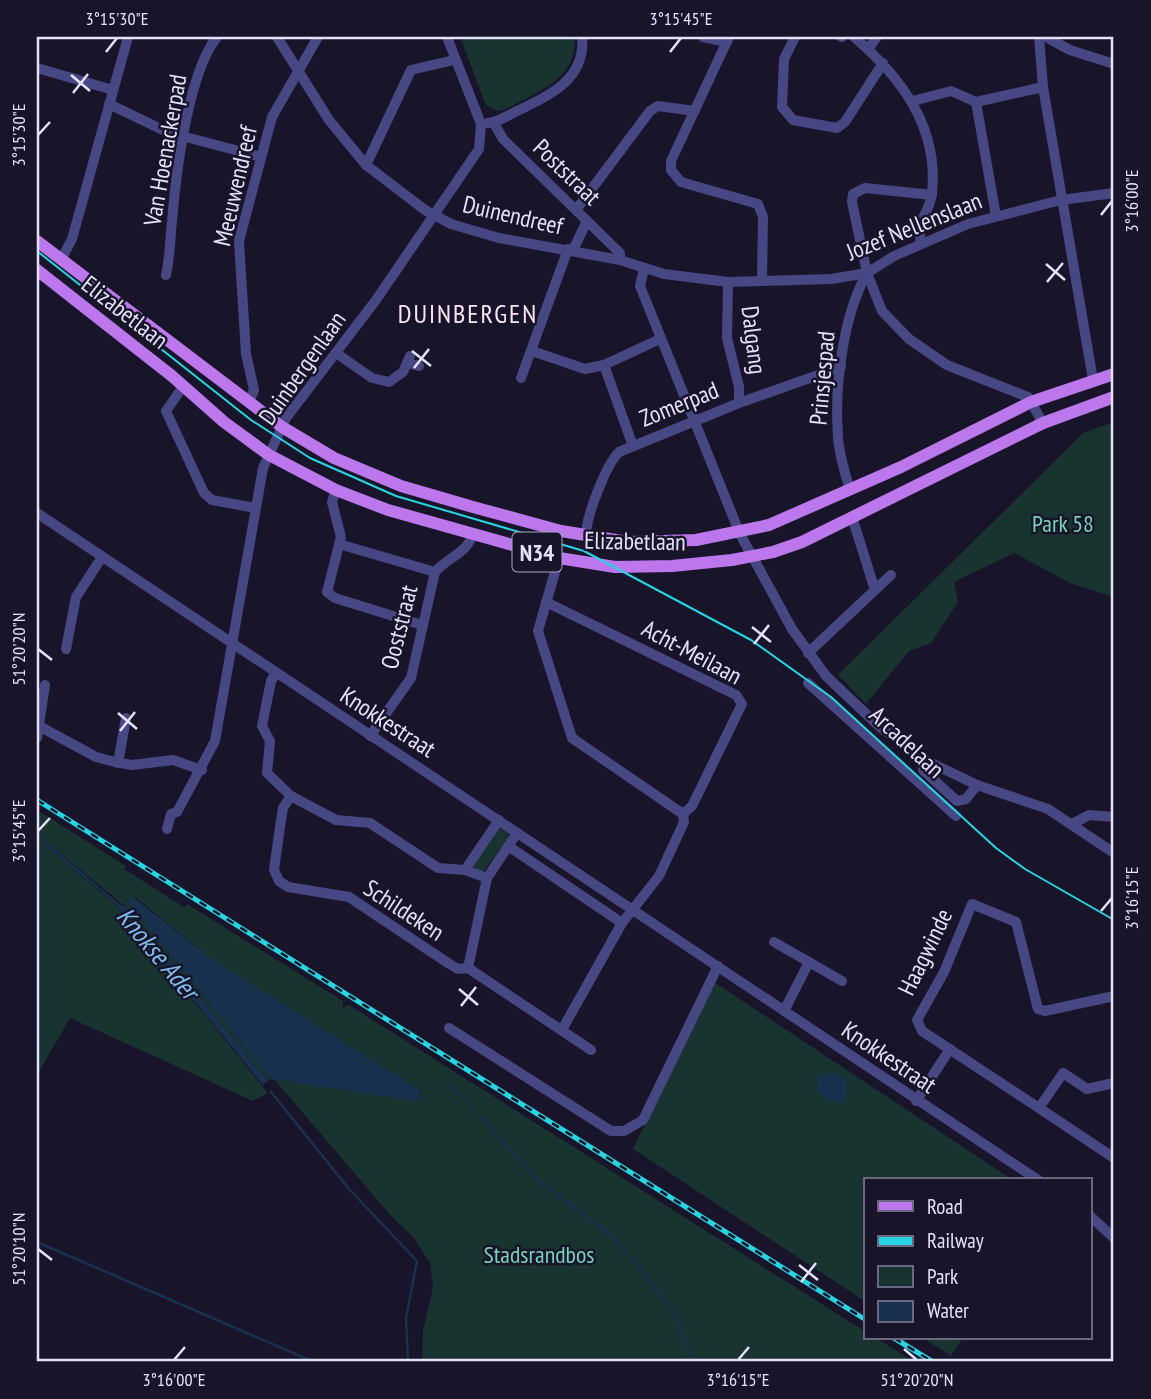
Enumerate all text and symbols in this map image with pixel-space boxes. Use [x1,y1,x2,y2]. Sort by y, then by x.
text: 3°15'30"E [86,7,148,30]
text: 3°15'45"E [650,7,712,30]
street label: Van Hoenackerpad [136,72,194,229]
text: 3°15'30"E [7,104,30,166]
street label: Meeuwendreef [206,122,264,249]
street label: Poststraat [527,132,608,212]
text: 3°16'00"E [1120,170,1143,232]
street label: Jozef Nellenslaan [841,185,986,268]
street label: Duinendreef [460,188,567,242]
street label: Elizabetlaan [75,269,175,355]
district label: DUINBERGEN [398,297,538,330]
street label: Dalgang [734,304,774,376]
street label: Duinbergenlaan [252,305,352,431]
street label: Prinsjespad [802,330,842,426]
street label: Zomerpad [635,374,723,434]
park label: Park 58 [1032,508,1094,539]
street label: Elizabetlaan [584,525,686,557]
road number: N34 [512,532,562,572]
street label: Ooststraat [374,581,424,672]
text: 51°20'20"N [7,613,30,685]
street label: Acht-Meilaan [637,613,747,691]
street label: Knokkestraat [334,680,442,765]
street label: Arcadelaan [863,699,951,785]
text: 3°15'45"E [7,800,30,862]
text: 3°16'15"E [1120,867,1143,929]
street label: Schildeken [358,872,450,948]
water label: Knokse Ader [110,900,209,1009]
street label: Haagwinde [891,904,959,1000]
street label: Knokkestraat [836,1014,943,1100]
legend [864,1178,1092,1340]
text: Road [927,1193,963,1220]
text: 51°20'10"N [7,1213,30,1285]
text: Railway [927,1227,984,1254]
park label: Stadsrandbos [484,1239,594,1270]
text: Park [927,1263,958,1290]
text: Water [927,1297,969,1324]
text: 3°16'00"E [143,1368,205,1391]
text: 3°16'15"E [707,1368,769,1391]
text: 51°20'20"N [881,1368,953,1391]

